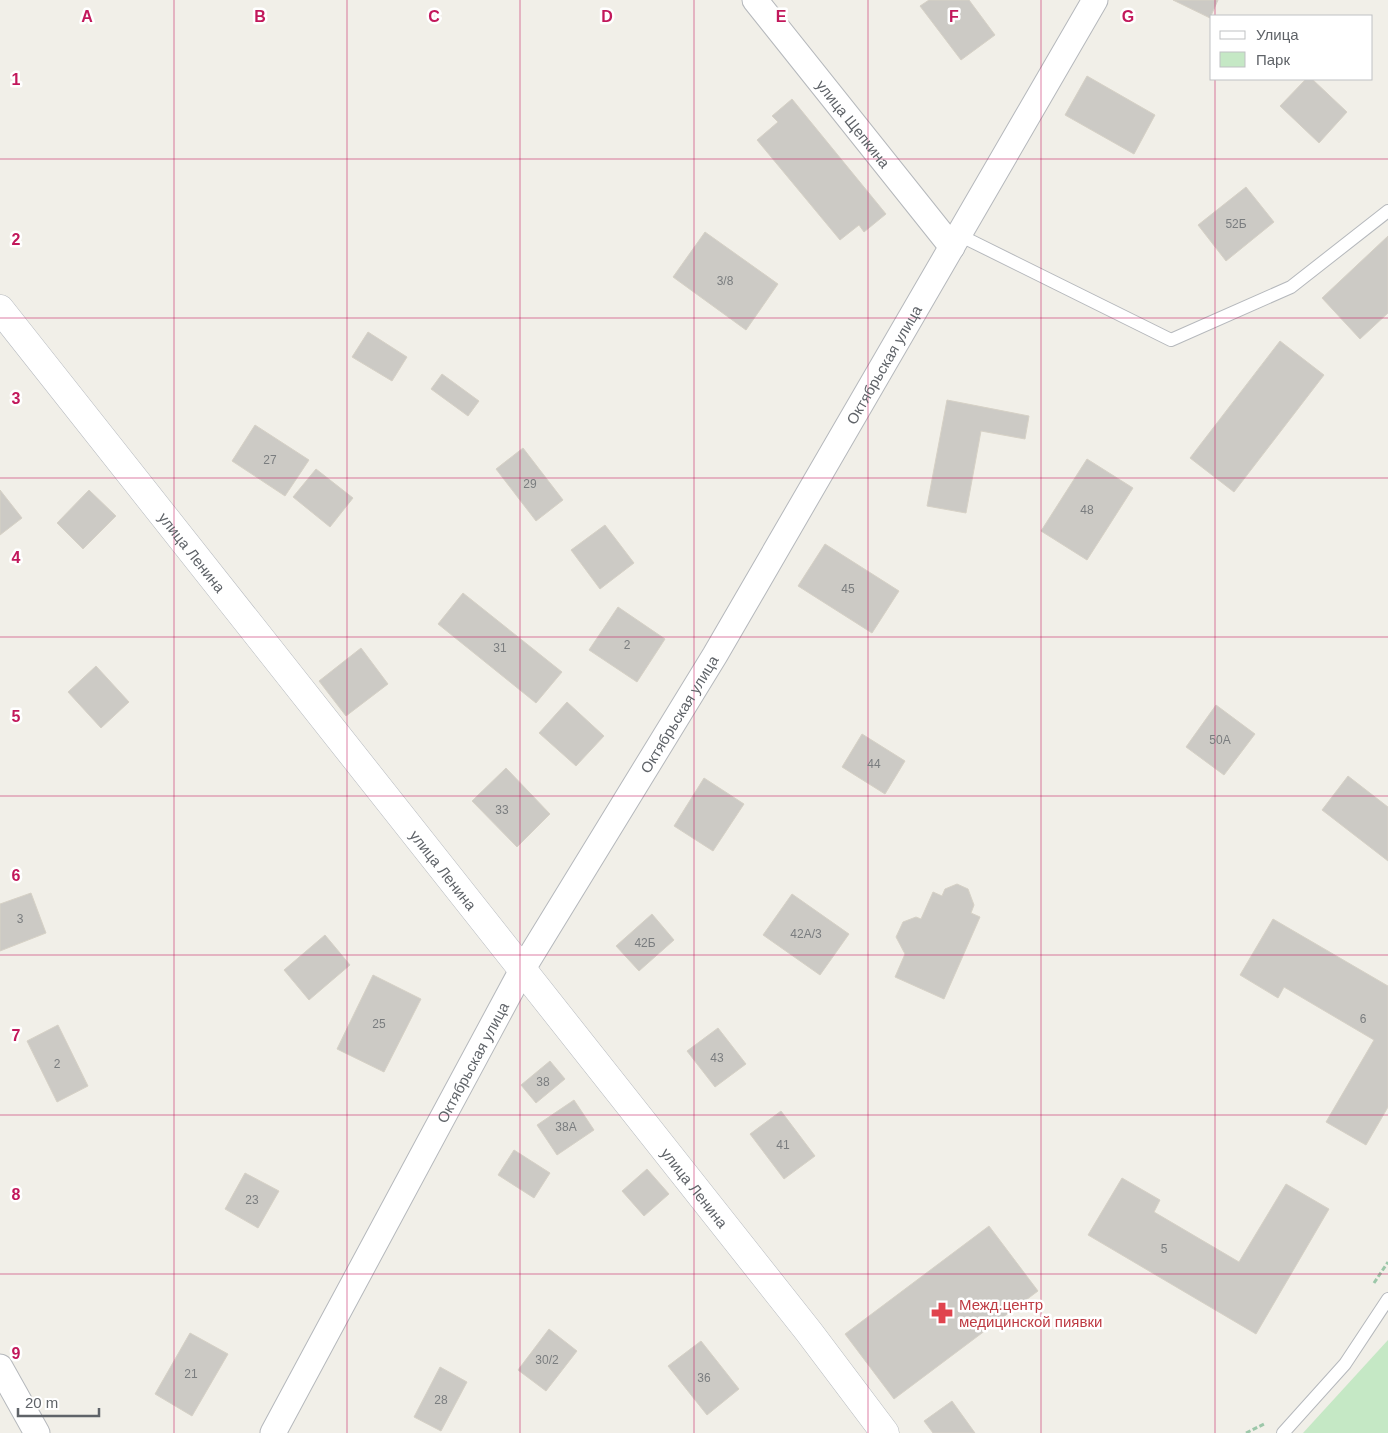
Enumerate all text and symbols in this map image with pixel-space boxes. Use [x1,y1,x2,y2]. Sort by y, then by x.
text: A [81,8,93,25]
text: B [254,8,266,25]
text: C [428,8,440,25]
text: D [601,8,613,25]
text: E [776,8,787,25]
text: F [949,8,959,25]
text: G [1122,8,1134,25]
legend [1210,15,1373,80]
text: Улица [1256,26,1299,43]
text: Парк [1256,51,1290,68]
text: 1 [12,71,21,88]
street label: улица Щепкина [813,76,894,171]
house number: 52Б [1225,217,1247,231]
text: 2 [12,231,21,248]
house number: 3/8 [717,274,734,288]
street label: Октябрьская улица [842,301,925,427]
text: 3 [12,390,21,407]
house number: 27 [263,453,277,467]
house number: 29 [523,477,537,491]
house number: 48 [1080,503,1094,517]
street label: улица Ленина [156,509,229,596]
text: 4 [12,549,21,566]
house number: 45 [841,582,855,596]
house number: 2 [624,638,631,652]
house number: 31 [493,641,507,655]
street label: Октябрьская улица [637,652,722,776]
text: 5 [12,708,21,725]
house number: 50А [1209,733,1231,747]
house number: 44 [867,757,881,771]
house number: 33 [495,803,509,817]
street label: улица Ленина [407,827,481,914]
text: 6 [12,867,21,884]
house number: 3 [17,912,24,926]
house number: 42А/3 [790,927,822,941]
house number: 42Б [634,936,656,950]
street label: Октябрьская улица [433,998,512,1125]
house number: 6 [1360,1012,1367,1026]
house number: 25 [372,1017,386,1031]
text: 7 [12,1027,21,1044]
house number: 43 [710,1051,724,1065]
house number: 2 [54,1057,61,1071]
house number: 38 [536,1075,550,1089]
house number: 38А [555,1120,577,1134]
house number: 41 [776,1138,790,1152]
street label: улица Ленина [658,1144,732,1231]
text: 8 [12,1186,21,1203]
house number: 23 [245,1193,259,1207]
house number: 5 [1161,1242,1168,1256]
place label: Межд.центр медицинской пиявки [959,1296,1102,1330]
pharmacy icon: Межд.центр медицинской пиявки [929,1300,955,1326]
text: 9 [12,1345,21,1362]
house number: 30/2 [535,1353,559,1367]
house number: 21 [184,1367,198,1381]
house number: 36 [697,1371,711,1385]
scale bar [18,1386,99,1418]
house number: 28 [434,1393,448,1407]
text: 20 m [25,1394,58,1411]

